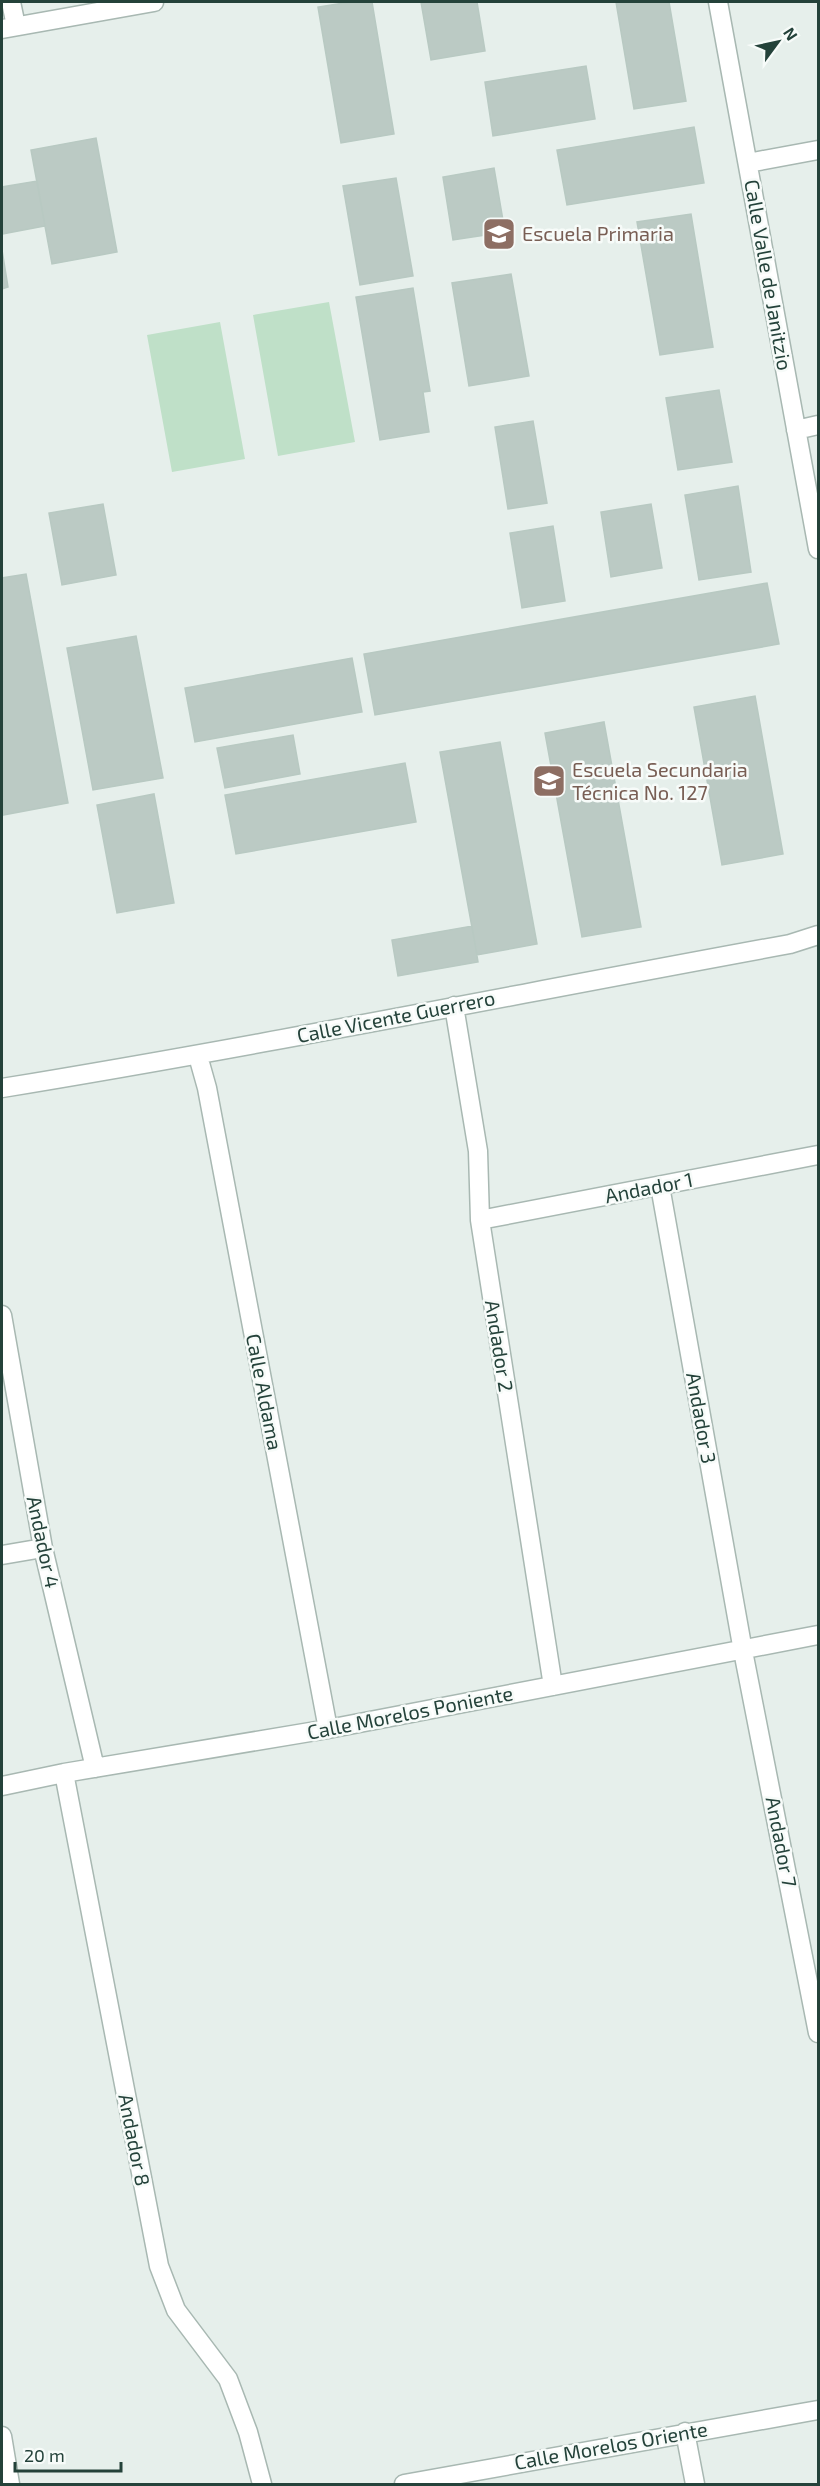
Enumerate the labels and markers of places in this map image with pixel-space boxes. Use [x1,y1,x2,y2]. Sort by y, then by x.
school or university icon: Escuela Primaria [481,216,517,252]
place label: Escuela Primaria [522,221,674,245]
place label: Escuela Secundaria Técnica No. 127 [572,757,748,804]
school or university icon: Escuela Secundaria Técnica No. 127 [531,763,567,799]

